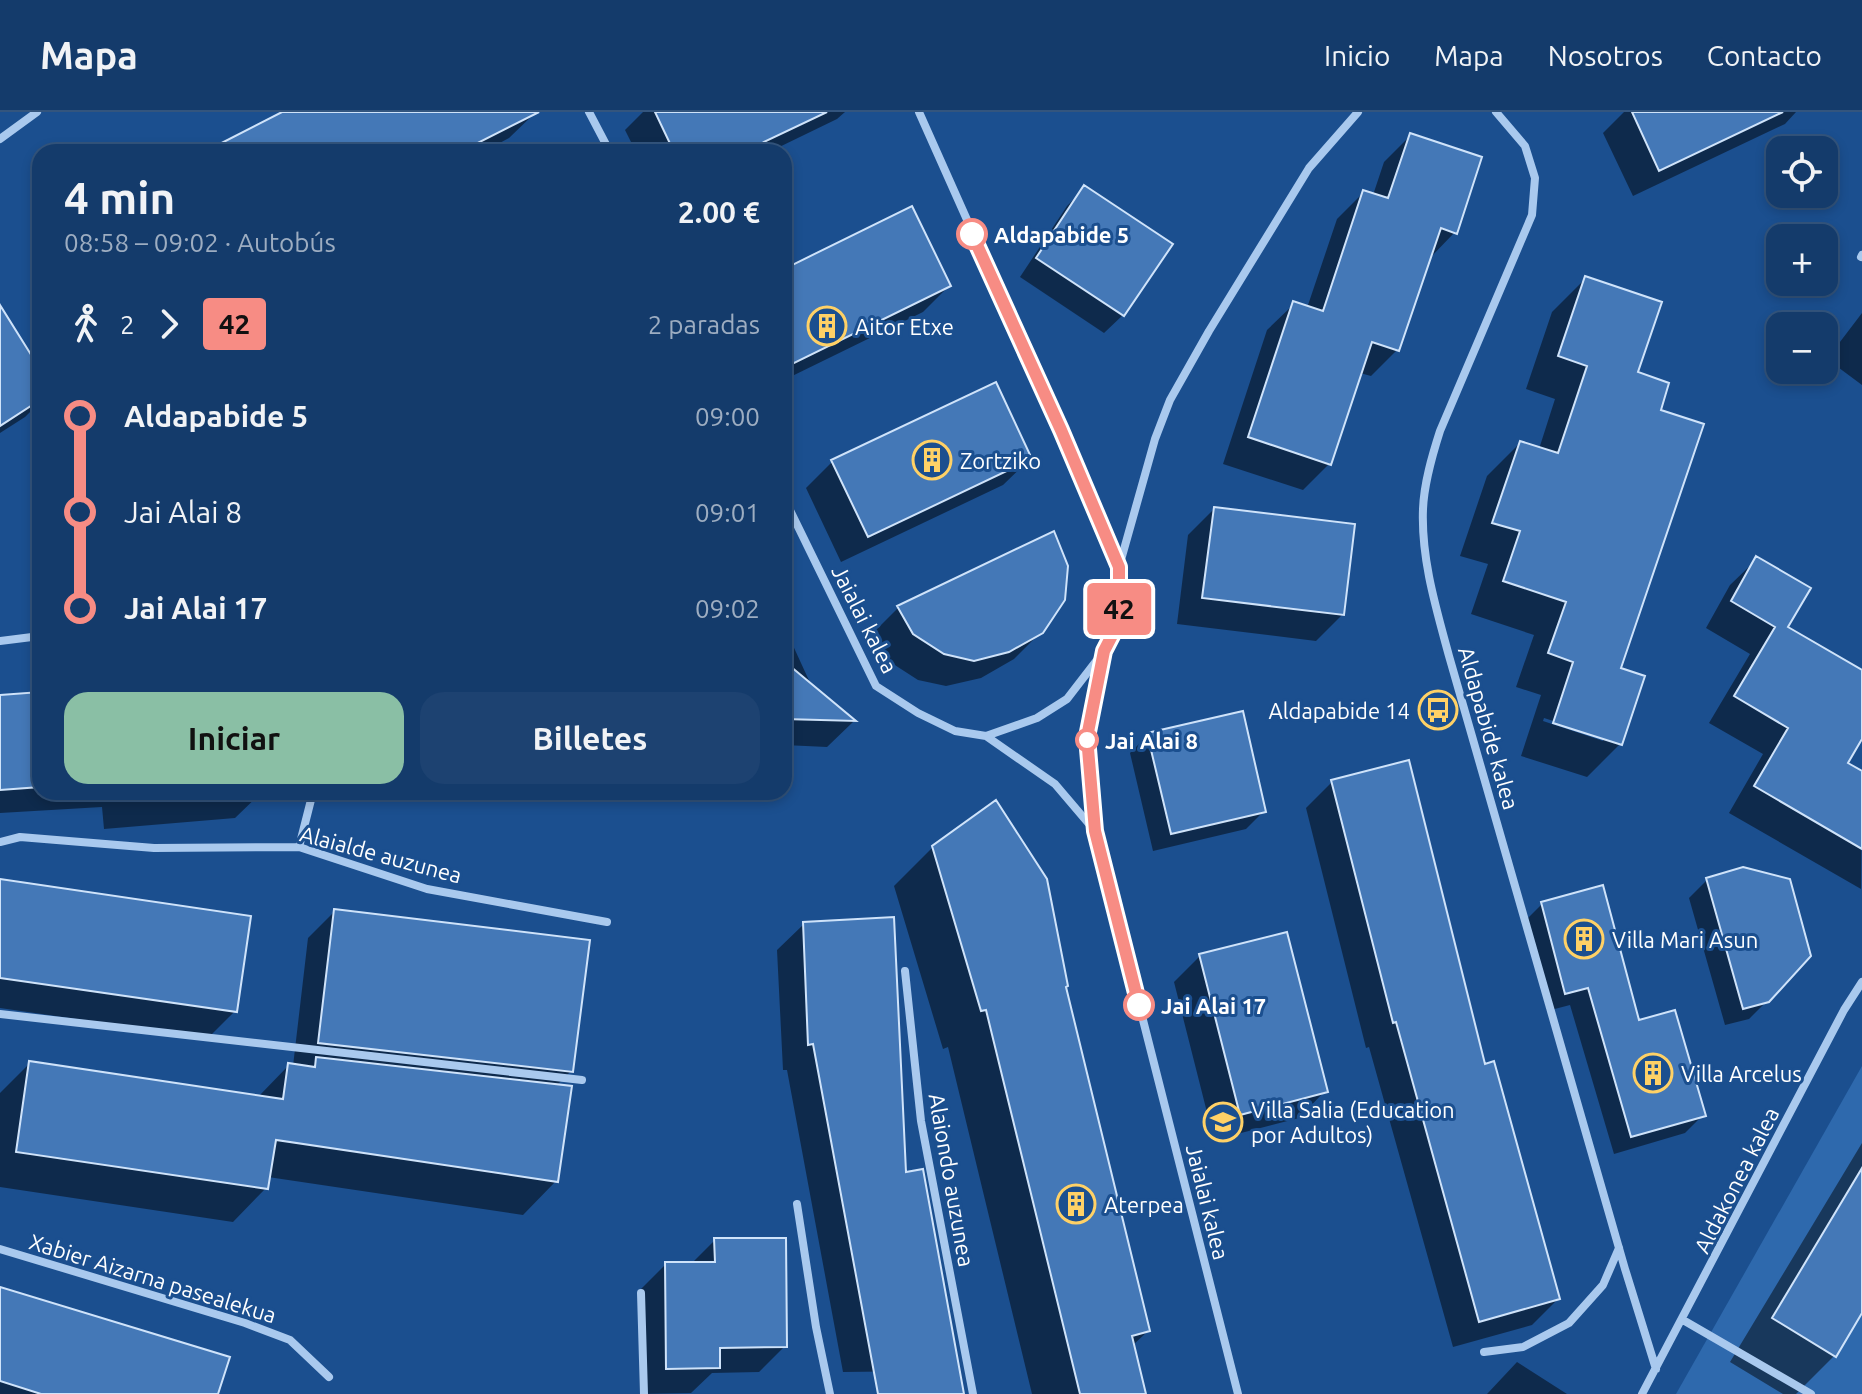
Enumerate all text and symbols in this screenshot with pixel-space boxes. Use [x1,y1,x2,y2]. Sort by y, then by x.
text: Mapa [40,34,138,76]
text: Inicio [1324,40,1390,71]
text: Mapa [1434,40,1504,71]
text: Nosotros [1548,40,1663,71]
text: Contacto [1707,40,1822,71]
map controls [1766,136,1838,384]
button: locate [1766,136,1838,208]
text: 4 min [64,173,175,222]
text: 2.00 € [678,195,760,229]
marker: Aldapabide 5 [957,219,987,249]
place label: Aldapabide 5 [994,222,1129,247]
button: + [1766,224,1838,296]
text: 08:58 – 09:02 · Autobús [64,228,336,257]
icon: walk [64,302,108,346]
icon: forward [147,302,191,346]
building icon: Aitor Etxe [806,305,848,347]
text: 42 [219,308,250,339]
text: 2 [120,310,135,339]
text: 2 paradas [648,310,760,339]
button: − [1766,312,1838,384]
place label: Aitor Etxe [855,314,954,339]
text: Aldapabide 5 [124,399,308,433]
text: 09:00 [695,402,760,431]
building icon: Zortziko [911,439,953,481]
place label: Zortziko [960,448,1041,473]
text: Jai Alai 8 [124,495,242,529]
text: 09:01 [695,498,760,527]
street label: Jaialai kalea [827,561,903,677]
line badge: 42 [1083,583,1155,635]
text: Jai Alai 17 [124,591,267,625]
text: 42 [1103,593,1135,624]
text: 09:02 [695,594,760,623]
street label: Aldapabide kalea [1454,644,1524,812]
bus stop icon: Aldapabide 14 [1417,689,1459,731]
button: Iniciar [64,692,404,784]
button: Billetes [420,692,760,784]
place label: Aldapabide 14 [1268,698,1410,723]
place label: Jai Alai 8 [1105,728,1198,753]
marker: Jai Alai 8 [1076,729,1098,751]
street label: Alaialde auzunea [297,820,465,888]
building icon: Villa Mari Asun [1563,918,1605,960]
place label: Villa Mari Asun [1612,927,1758,952]
marker: Jai Alai 17 [1124,990,1154,1020]
place label: Jai Alai 17 [1161,993,1266,1018]
building icon: Villa Arcelus [1632,1052,1674,1094]
place label: Villa Arcelus [1681,1061,1802,1086]
street label: Alaiondo auzunea [924,1091,980,1269]
place label: Villa Salia (Education por Adultos) [1251,1097,1455,1148]
school or university icon: Villa Salia (Education por Adultos) [1202,1101,1244,1143]
street label: Aldakonea kalea [1688,1103,1784,1257]
street label: Jaialai kalea [1182,1142,1234,1262]
building icon: Aterpea [1055,1183,1097,1225]
place label: Aterpea [1104,1192,1184,1217]
street label: Xabier Aizarna pasealekua [27,1228,279,1328]

